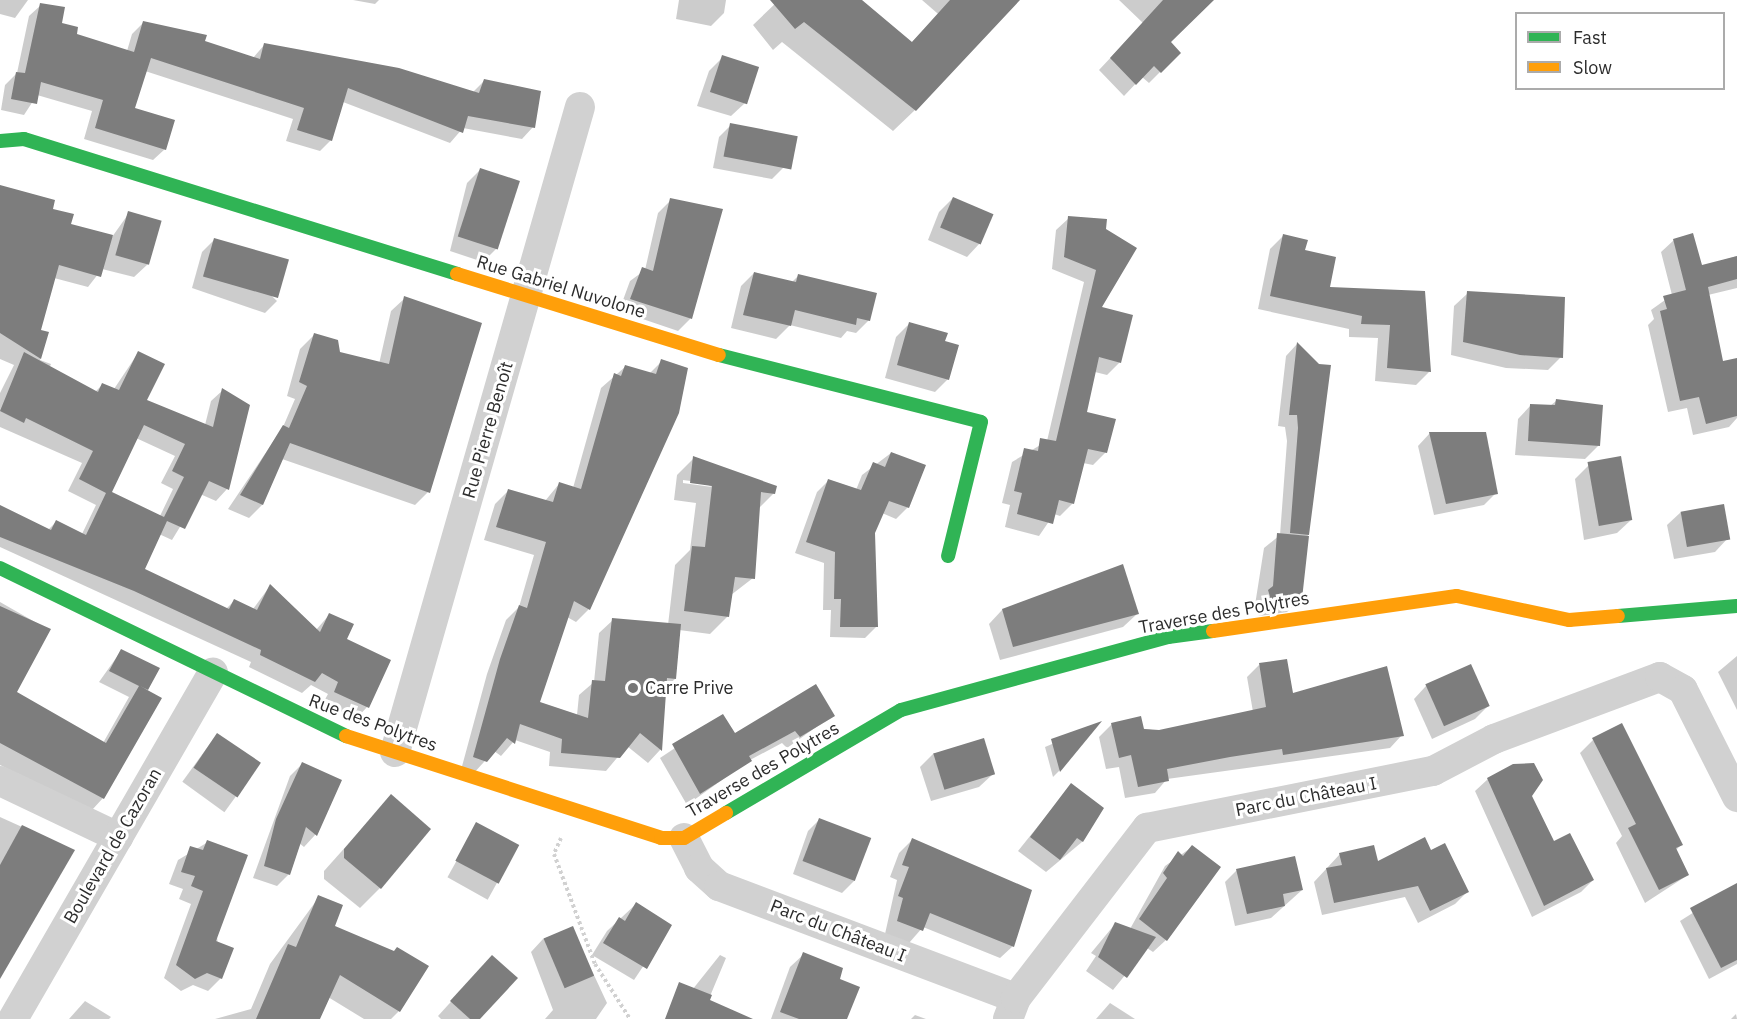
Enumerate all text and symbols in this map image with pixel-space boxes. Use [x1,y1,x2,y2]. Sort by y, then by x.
legend [1515,12,1725,90]
text: Fast [1573,26,1607,49]
text: Slow [1573,56,1612,79]
street label: Rue Gabriel Nuvolone [474,251,648,323]
street label: Rue Pierre Benoît [458,359,518,501]
street label: Traverse des Polytres [1137,587,1311,639]
place label: Carre Prive [645,677,733,699]
marker: Carre Prive [626,681,640,695]
street label: Rue des Polytres [306,690,440,756]
street label: Traverse des Polytres [683,717,843,823]
street label: Boulevard de Cazoran [60,764,166,928]
street label: Parc du Château I [1234,773,1378,821]
street label: Parc du Château I [767,895,909,967]

